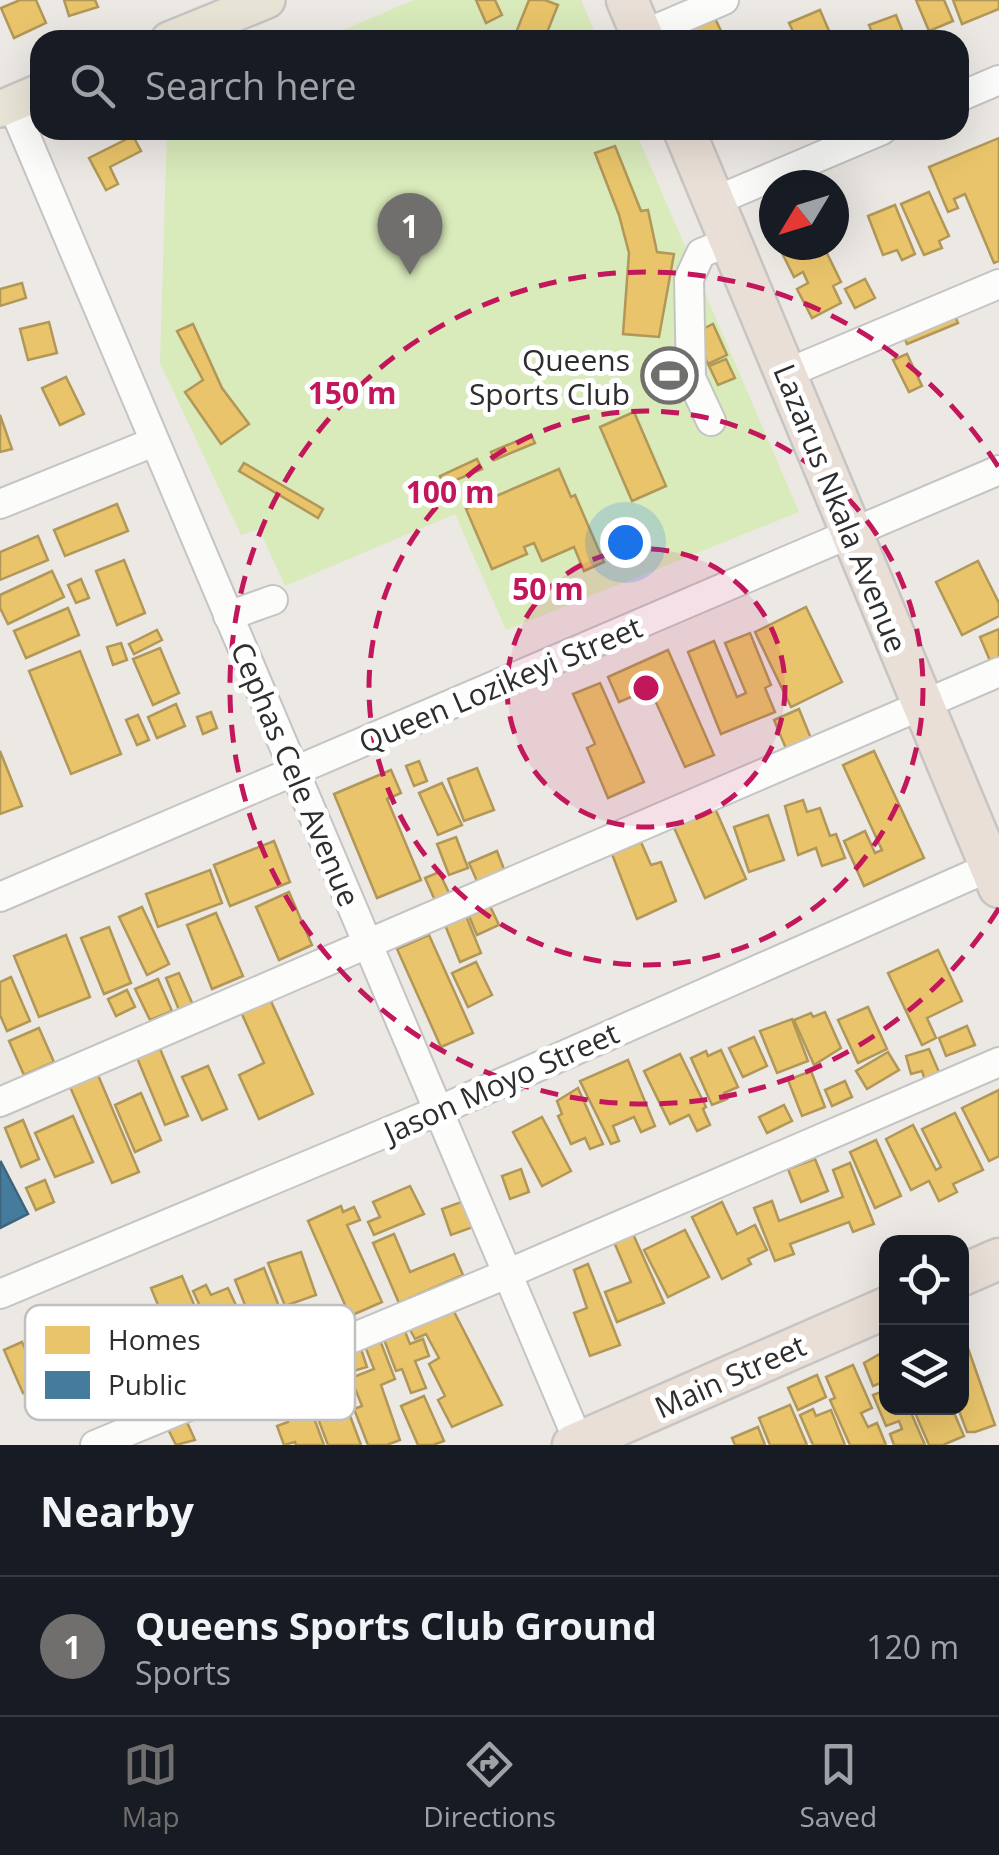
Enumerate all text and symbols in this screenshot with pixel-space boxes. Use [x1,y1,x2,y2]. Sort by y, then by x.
search box [30,30,969,140]
icon: search [65,58,120,113]
text: Search here [145,59,357,111]
north arrow [759,170,849,260]
pin: 1 [378,192,442,275]
place label: Queens Sports Club [469,339,630,414]
sports icon: Queens Sports Club [639,346,699,406]
street label: Lazarus Nkala Avenue [764,358,918,658]
text: 150 m [308,372,396,413]
text: 100 m [406,471,494,512]
your location [600,517,651,568]
text: 50 m [512,568,584,609]
street label: Queen Lozikeyi Street [352,606,648,762]
street label: Cephas Cele Avenue [222,635,370,913]
centre of rings [628,670,664,706]
street label: Jason Moyo Street [374,1012,625,1153]
map controls [879,1235,969,1415]
button: locate [879,1235,969,1325]
legend [25,1305,355,1420]
text: Homes [108,1320,200,1358]
street label: Main Street [648,1324,812,1428]
button: layers [879,1325,969,1415]
text: Public [108,1365,187,1403]
text: Nearby [40,1482,194,1539]
text: Queens Sports Club Ground [135,1599,657,1651]
text: 1 [63,1625,82,1668]
text: 120 m [866,1625,959,1668]
text: Sports [135,1651,231,1694]
tab: Map [122,1737,180,1835]
tab: Directions [423,1737,556,1835]
tab: Saved [799,1737,877,1835]

